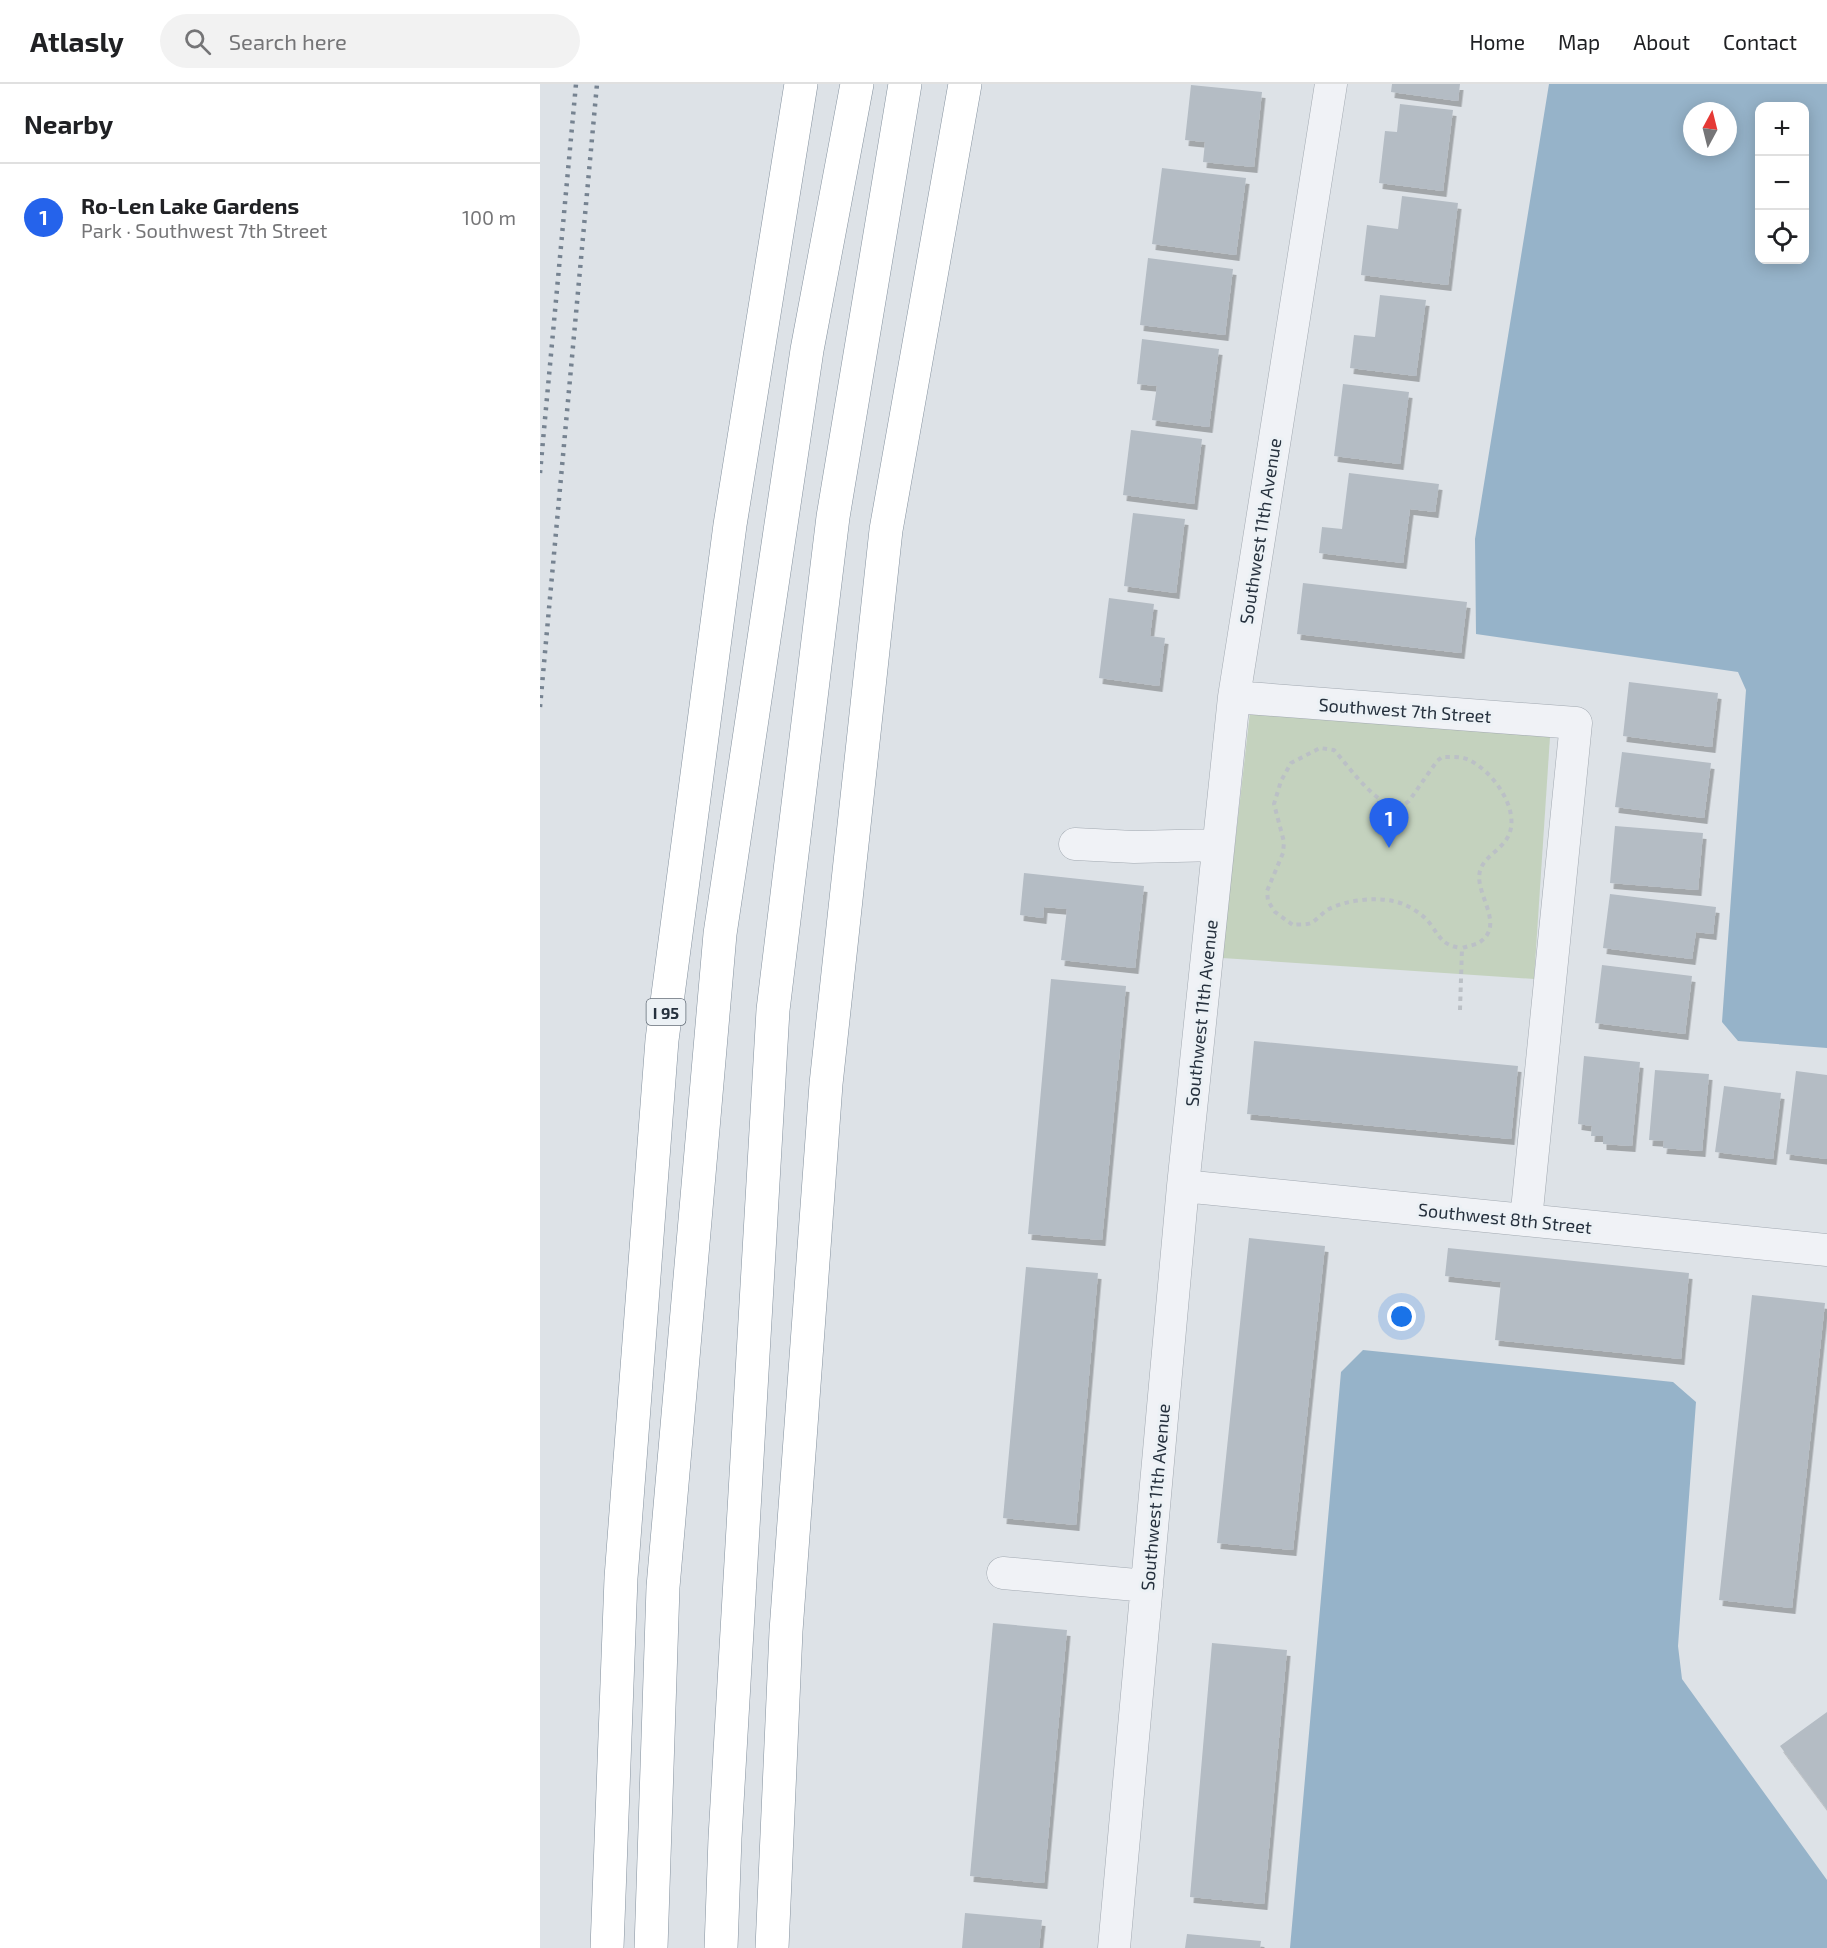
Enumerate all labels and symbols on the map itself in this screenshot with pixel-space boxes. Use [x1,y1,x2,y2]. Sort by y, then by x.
north arrow [1683,102,1737,156]
street label: Southwest 11th Avenue [1234,436,1286,626]
street label: Southwest 7th Street [1318,693,1492,727]
pin: 1 [1370,798,1408,848]
street label: Southwest 11th Avenue [1180,918,1222,1108]
road number: I 95 [646,999,686,1025]
street label: Southwest 8th Street [1417,1198,1593,1238]
your location [1387,1302,1416,1331]
street label: Southwest 11th Avenue [1136,1402,1174,1592]

